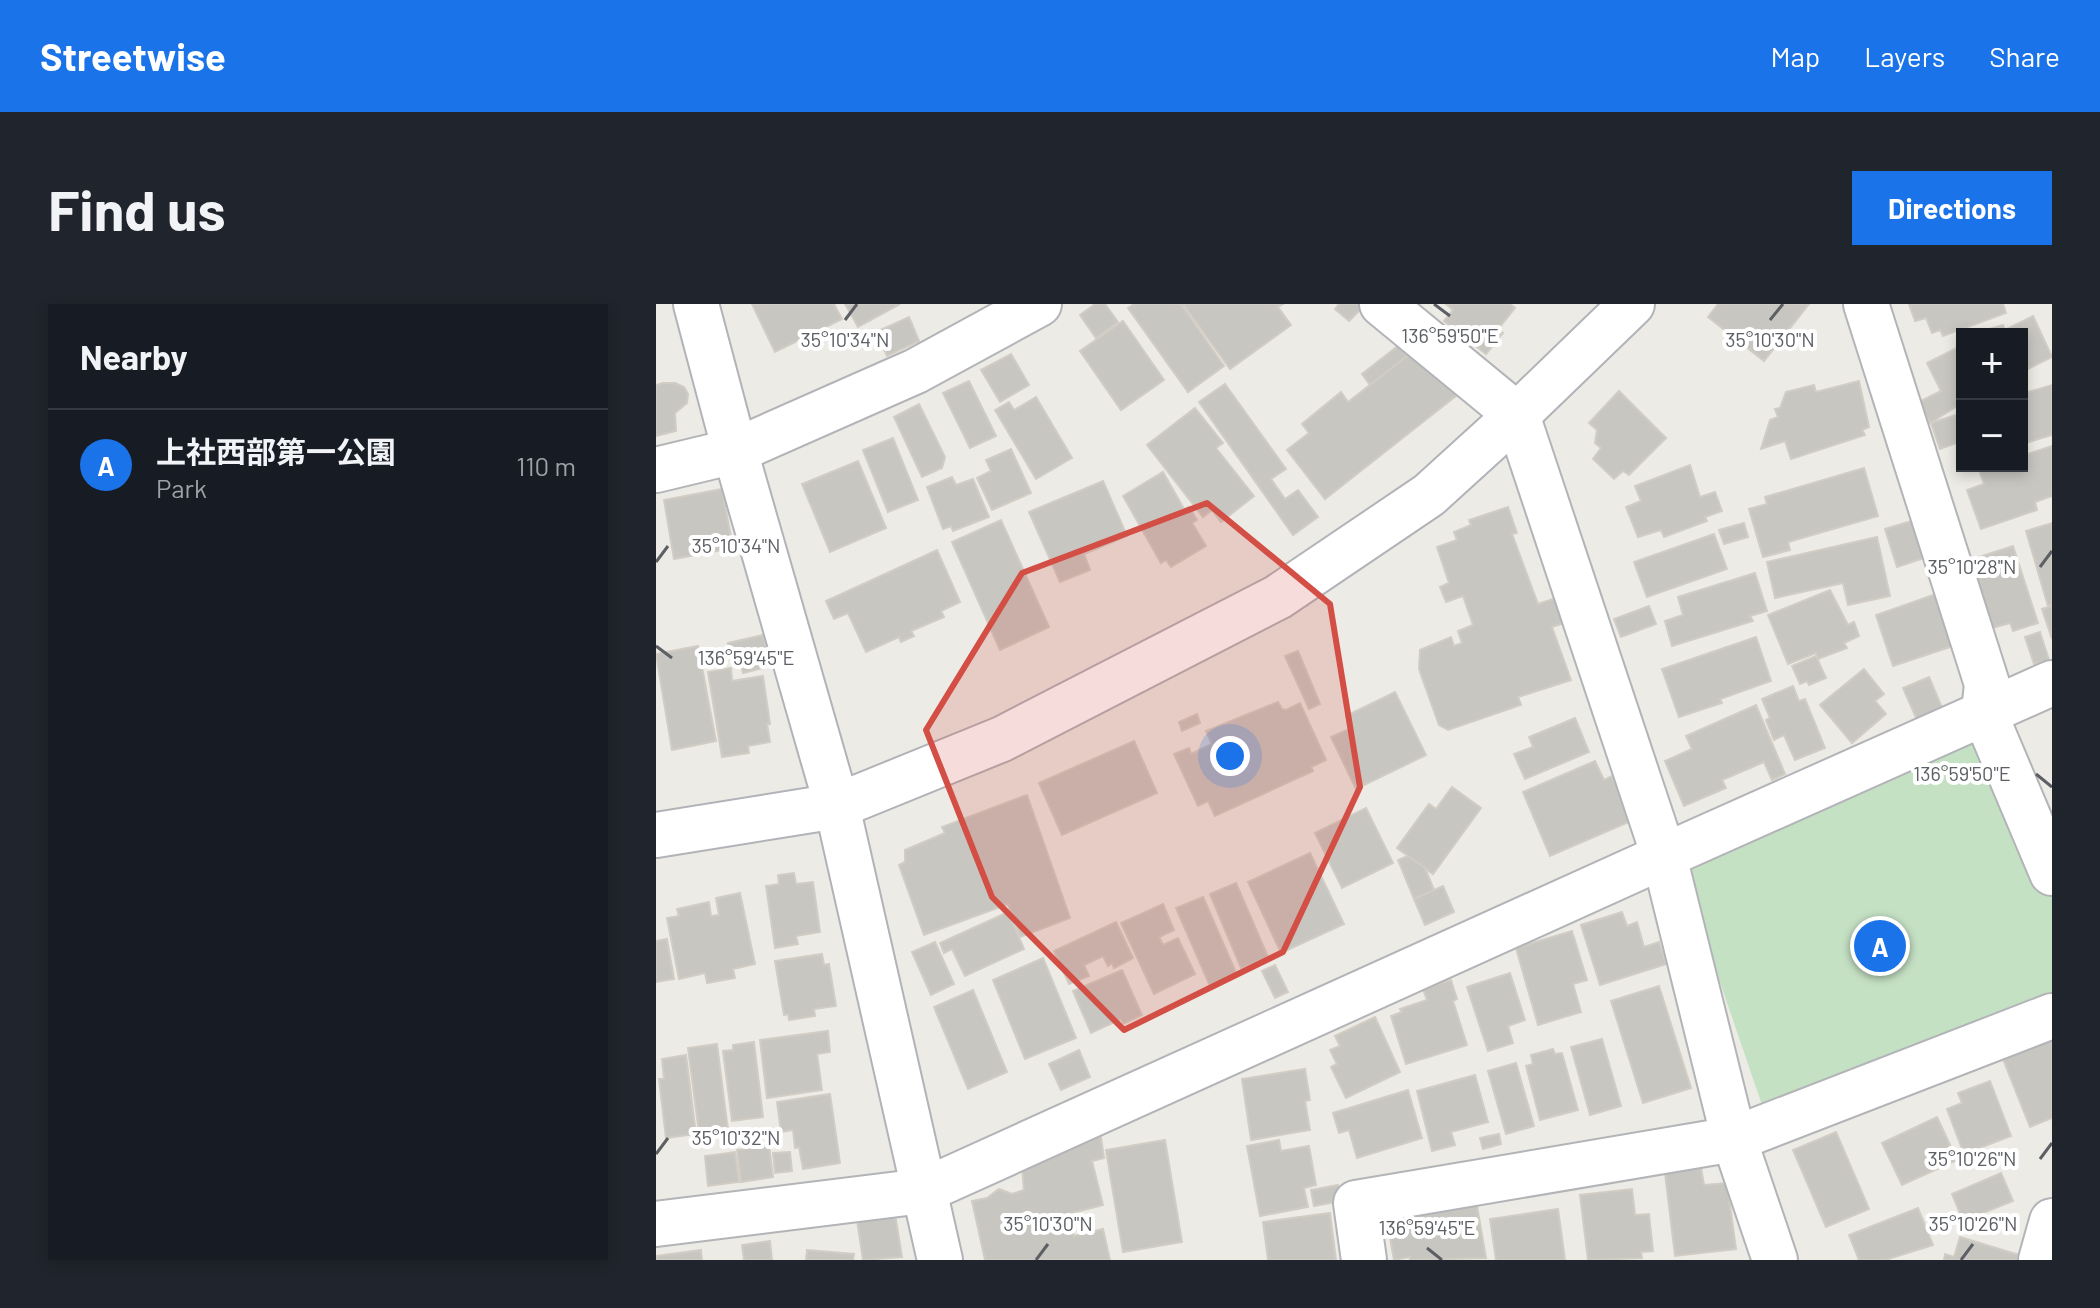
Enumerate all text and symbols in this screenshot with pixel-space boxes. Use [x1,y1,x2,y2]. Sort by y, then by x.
text: Streetwise [40,33,226,79]
text: Map [1770,39,1820,73]
text: Layers [1864,39,1945,73]
text: Share [1989,39,2060,73]
button: Directions [1852,171,2052,245]
text: Find us [48,175,226,242]
text: 136°59'50"E [1401,323,1499,347]
text: 35°10'34"N [801,327,889,351]
text: 35°10'30"N [1725,327,1815,351]
map controls [1956,328,2028,472]
button: + [1956,328,2028,400]
text: Nearby [80,336,188,377]
button: − [1956,400,2028,472]
text: 上社西部第一公園 [156,433,396,469]
text: A [97,450,115,481]
text: 110 m [516,450,576,481]
text: Park [156,472,207,503]
text: 35°10'34"N [692,533,780,557]
text: 35°10'28"N [1927,554,2017,578]
text: 136°59'45"E [697,645,795,669]
your location [1210,736,1250,776]
text: 136°59'50"E [1913,761,2011,785]
pin: A [1854,916,1906,976]
text: 35°10'32"N [692,1125,780,1149]
text: 35°10'26"N [1928,1146,2016,1170]
text: 35°10'30"N [1003,1211,1093,1235]
text: 35°10'26"N [1929,1211,2017,1235]
text: 136°59'45"E [1378,1215,1476,1239]

